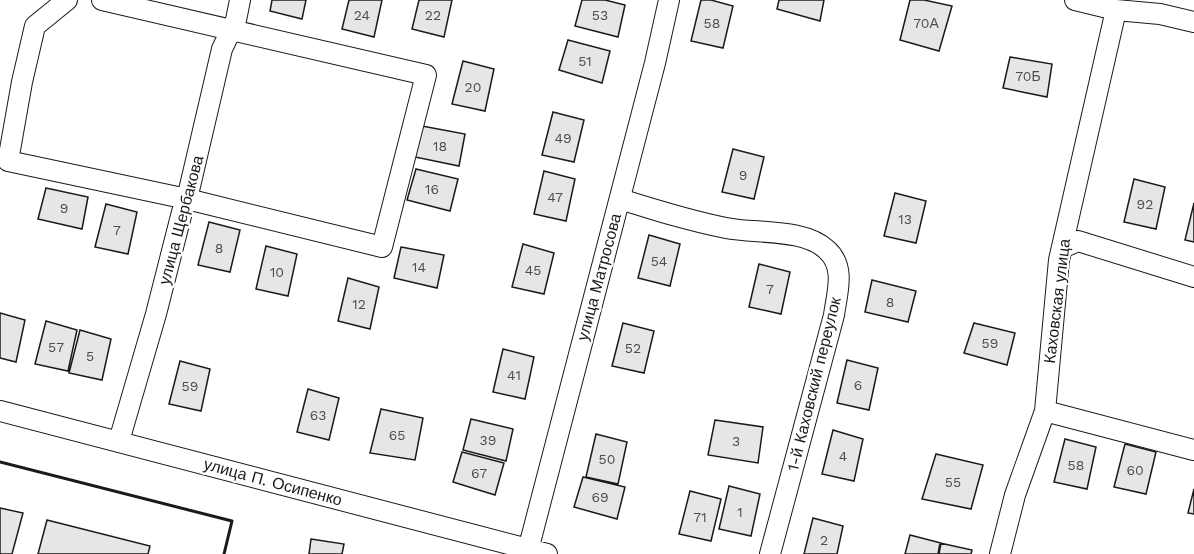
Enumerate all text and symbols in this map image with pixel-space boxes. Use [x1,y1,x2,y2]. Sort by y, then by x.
house number: 24 [354,7,370,23]
house number: 22 [425,7,441,23]
house number: 53 [592,7,608,23]
house number: 58 [704,15,720,31]
house number: 70А [913,15,939,31]
house number: 51 [578,53,592,69]
house number: 70Б [1015,68,1041,84]
house number: 20 [465,79,481,95]
house number: 49 [554,130,572,146]
house number: 18 [433,138,447,154]
street label: улица Щербакова [155,153,207,287]
house number: 9 [739,167,747,183]
house number: 16 [425,181,439,197]
house number: 47 [547,189,563,205]
house number: 92 [1137,196,1153,212]
house number: 9 [60,200,68,216]
street label: улица Матросова [573,211,625,343]
house number: 13 [898,211,912,227]
house number: 7 [113,222,121,238]
street label: Каховская улица [1040,237,1074,365]
house number: 8 [215,240,223,256]
house number: 54 [651,253,667,269]
house number: 14 [412,259,426,275]
house number: 45 [525,262,541,278]
house number: 10 [270,264,284,280]
house number: 7 [766,281,774,297]
street label: 1-й Каховский переулок [783,294,845,473]
house number: 8 [886,294,894,310]
house number: 12 [352,296,366,312]
house number: 59 [982,335,998,351]
house number: 57 [48,339,64,355]
house number: 52 [625,340,641,356]
house number: 5 [86,348,94,364]
house number: 41 [507,367,521,383]
house number: 6 [854,377,862,393]
house number: 59 [182,378,198,394]
house number: 63 [310,407,326,423]
house number: 65 [389,427,405,443]
house number: 39 [480,432,496,448]
house number: 3 [732,433,740,449]
house number: 4 [839,448,847,464]
house number: 50 [599,451,615,467]
street label: улица П. Осипенко [202,454,344,510]
house number: 58 [1068,457,1084,473]
house number: 60 [1126,462,1144,478]
house number: 67 [471,465,487,481]
house number: 55 [945,474,961,490]
house number: 69 [591,489,609,505]
house number: 1 [737,504,743,520]
house number: 71 [693,509,707,525]
house number: 2 [820,532,828,548]

